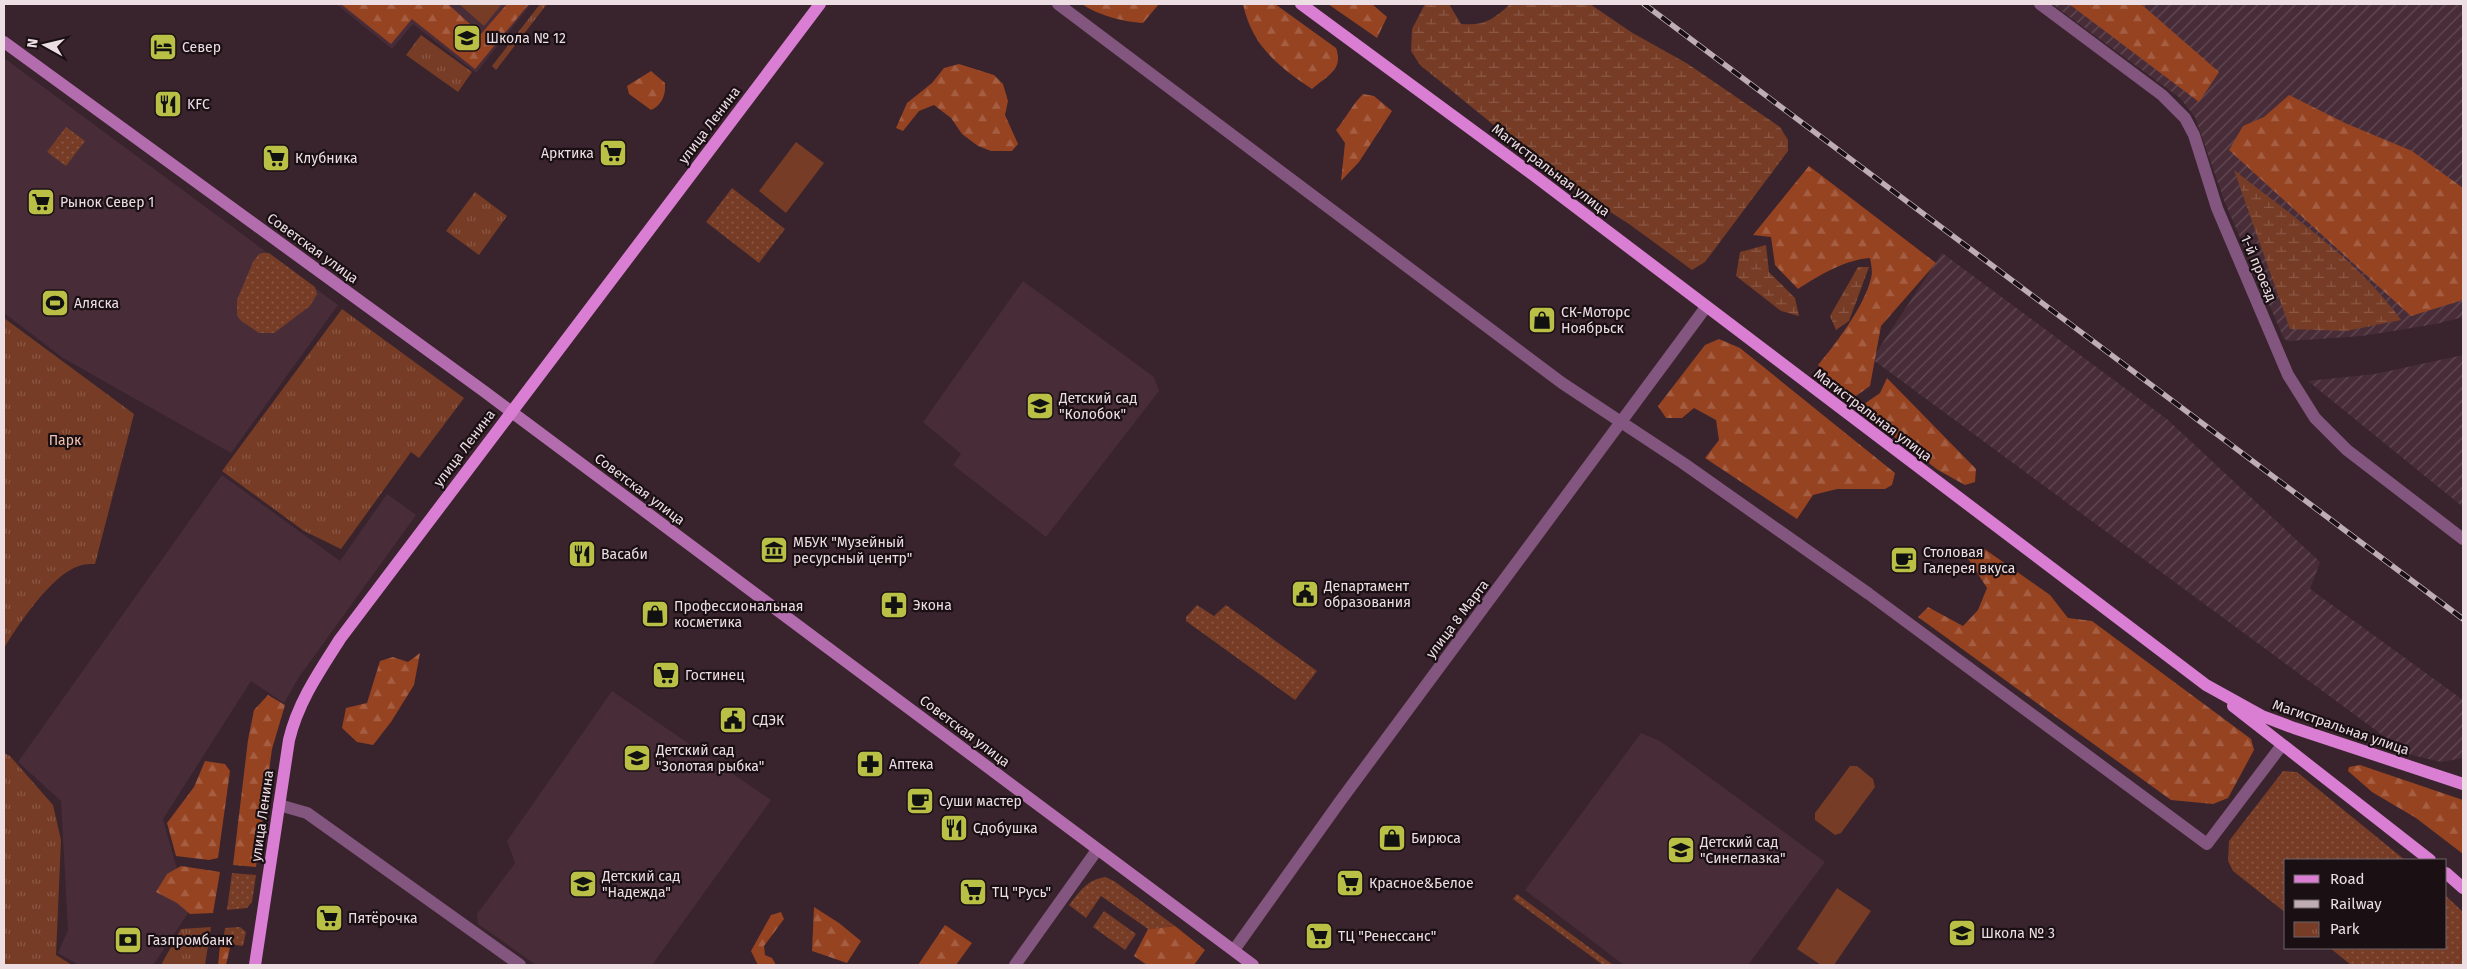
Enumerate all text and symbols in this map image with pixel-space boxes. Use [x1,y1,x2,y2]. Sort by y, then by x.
north arrow [20,20,70,70]
school or university icon: Школа № 12 [452,23,482,53]
place label: Школа № 12 [486,30,566,47]
hotel icon: Север [148,32,178,62]
text: N [24,37,42,49]
place label: Север [182,39,221,56]
street label: улица Ленина [675,83,744,167]
restaurant icon: KFC [153,89,183,119]
place label: KFC [187,96,210,113]
street label: Магистральная улица [1488,120,1613,220]
supermarket icon: Арктика [598,138,628,168]
supermarket icon: Клубника [261,143,291,173]
place label: Арктика [541,145,594,162]
place label: Клубника [295,150,358,167]
supermarket icon: Рынок Север 1 [26,187,56,217]
place label: Рынок Север 1 [60,194,154,211]
street label: Советская улица [264,210,362,287]
street label: 1-й проезд [2237,232,2280,304]
sports icon: Аляска [40,288,70,318]
place label: Аляска [74,295,119,312]
place label: СК-Моторс Ноябрьск [1561,304,1630,337]
shop icon: СК-Моторс Ноябрьск [1527,305,1557,335]
street label: Магистральная улица [1810,365,1935,465]
place label: Детский сад "Колобок" [1058,390,1137,423]
school or university icon: Детский сад "Колобок" [1025,391,1055,421]
street label: улица Ленина [430,406,499,490]
park label: Парк [49,432,82,449]
street label: Советская улица [591,450,688,529]
place label: МБУК "Музейный ресурсный центр" [793,534,912,567]
museum icon: МБУК "Музейный ресурсный центр" [759,535,789,565]
restaurant icon: Васаби [567,539,597,569]
place label: Столовая Галерея вкуса [1923,544,2015,577]
cafe icon: Столовая Галерея вкуса [1889,545,1919,575]
place label: Васаби [601,546,648,563]
street label: улица 8 Марта [1422,577,1492,662]
place label: Департамент образования [1323,578,1411,611]
public building icon: Департамент образования [1290,579,1320,609]
pharmacy icon: Экона [879,590,909,620]
place label: Экона [913,597,952,614]
place label: Профессиональная косметика [674,598,804,631]
shop icon: Профессиональная косметика [640,599,670,629]
supermarket icon: Гостинец [651,660,681,690]
place label: Гостинец [685,667,744,684]
street label: Советская улица [916,692,1013,771]
street label: Магистральная улица [2270,696,2411,759]
public building icon: СДЭК [718,705,748,735]
place label: СДЭК [752,712,785,729]
place label: Детский сад "Золотая рыбка" [655,742,764,775]
school or university icon: Детский сад "Золотая рыбка" [622,743,652,773]
pharmacy icon: Аптека [855,749,885,779]
place label: Аптека [889,756,934,773]
street label: улица Ленина [248,769,277,863]
cafe icon: Суши мастер [905,786,935,816]
place label: Суши мастер [939,793,1022,810]
restaurant icon: Сдобушка [939,813,969,843]
place label: Сдобушка [973,820,1038,837]
shop icon: Бирюса [1377,823,1407,853]
place label: Бирюса [1411,830,1461,847]
place label: Детский сад "Синеглазка" [1699,834,1786,867]
school or university icon: Детский сад "Синеглазка" [1666,835,1696,865]
legend [2284,859,2447,949]
place label: Детский сад "Надежда" [601,868,680,901]
supermarket icon: Красное&Белое [1335,868,1365,898]
school or university icon: Детский сад "Надежда" [568,869,598,899]
text: Road [2330,870,2365,888]
place label: Красное&Белое [1369,875,1474,892]
supermarket icon: ТЦ "Русь" [958,877,988,907]
place label: ТЦ "Русь" [992,884,1051,901]
text: Railway [2330,895,2382,913]
supermarket icon: Пятёрочка [314,903,344,933]
place label: Пятёрочка [348,910,418,927]
school or university icon: Школа № 3 [1947,918,1977,948]
text: Park [2330,920,2360,938]
supermarket icon: ТЦ "Ренессанс" [1304,921,1334,951]
bank icon: Газпромбанк [113,925,143,955]
place label: Школа № 3 [1981,925,2055,942]
place label: ТЦ "Ренессанс" [1338,928,1436,945]
place label: Газпромбанк [147,932,233,949]

